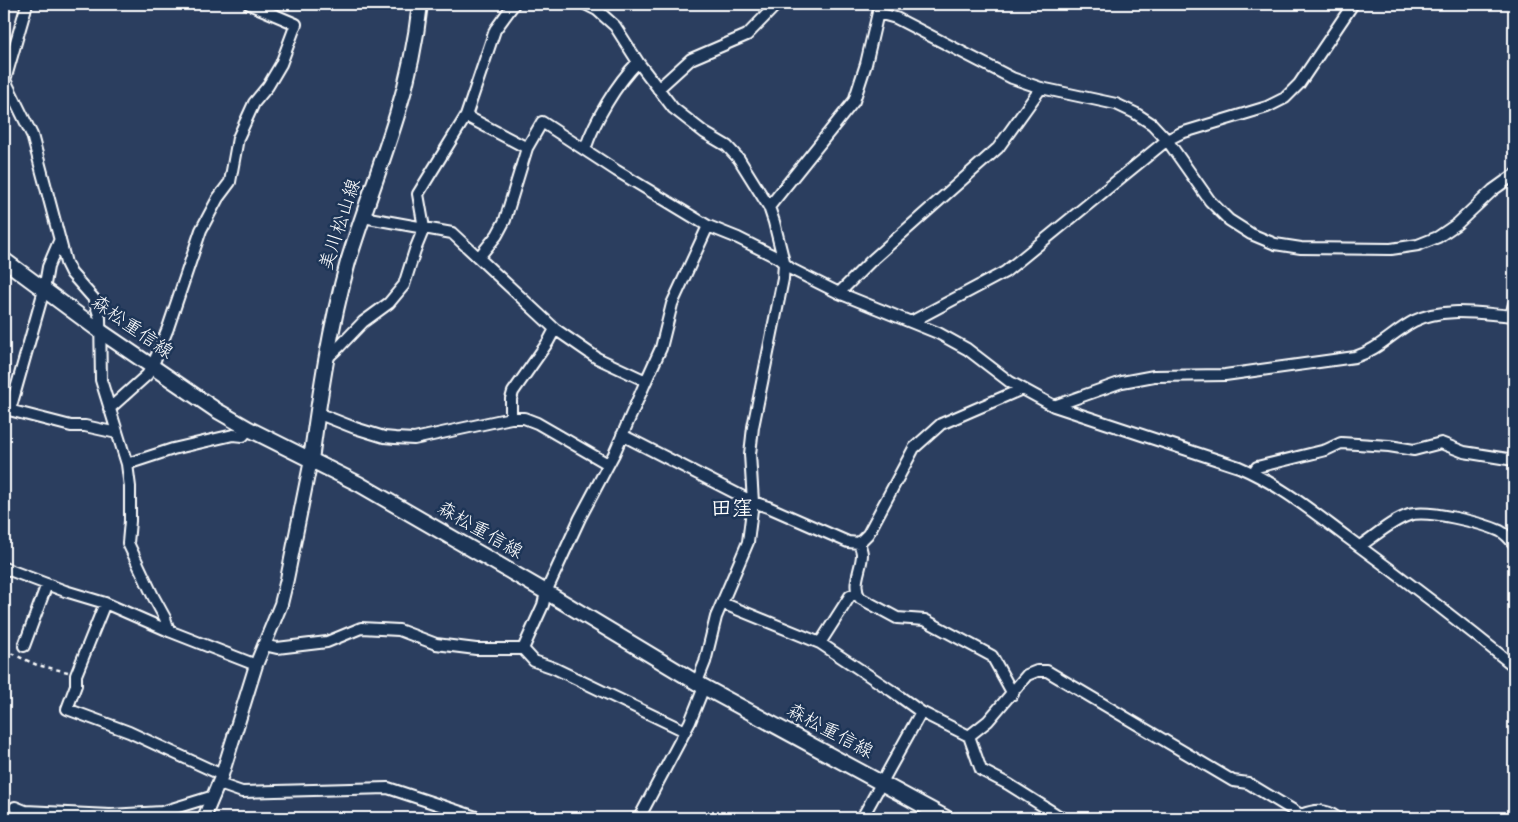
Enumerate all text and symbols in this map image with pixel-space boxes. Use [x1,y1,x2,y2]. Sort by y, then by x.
street label: 美川松山線 [315,176,368,274]
street label: 森松重信線 [85,292,177,366]
street label: 森松重信線 [432,497,526,566]
district label: 田窪 [711,497,753,524]
street label: 森松重信線 [782,700,877,765]

